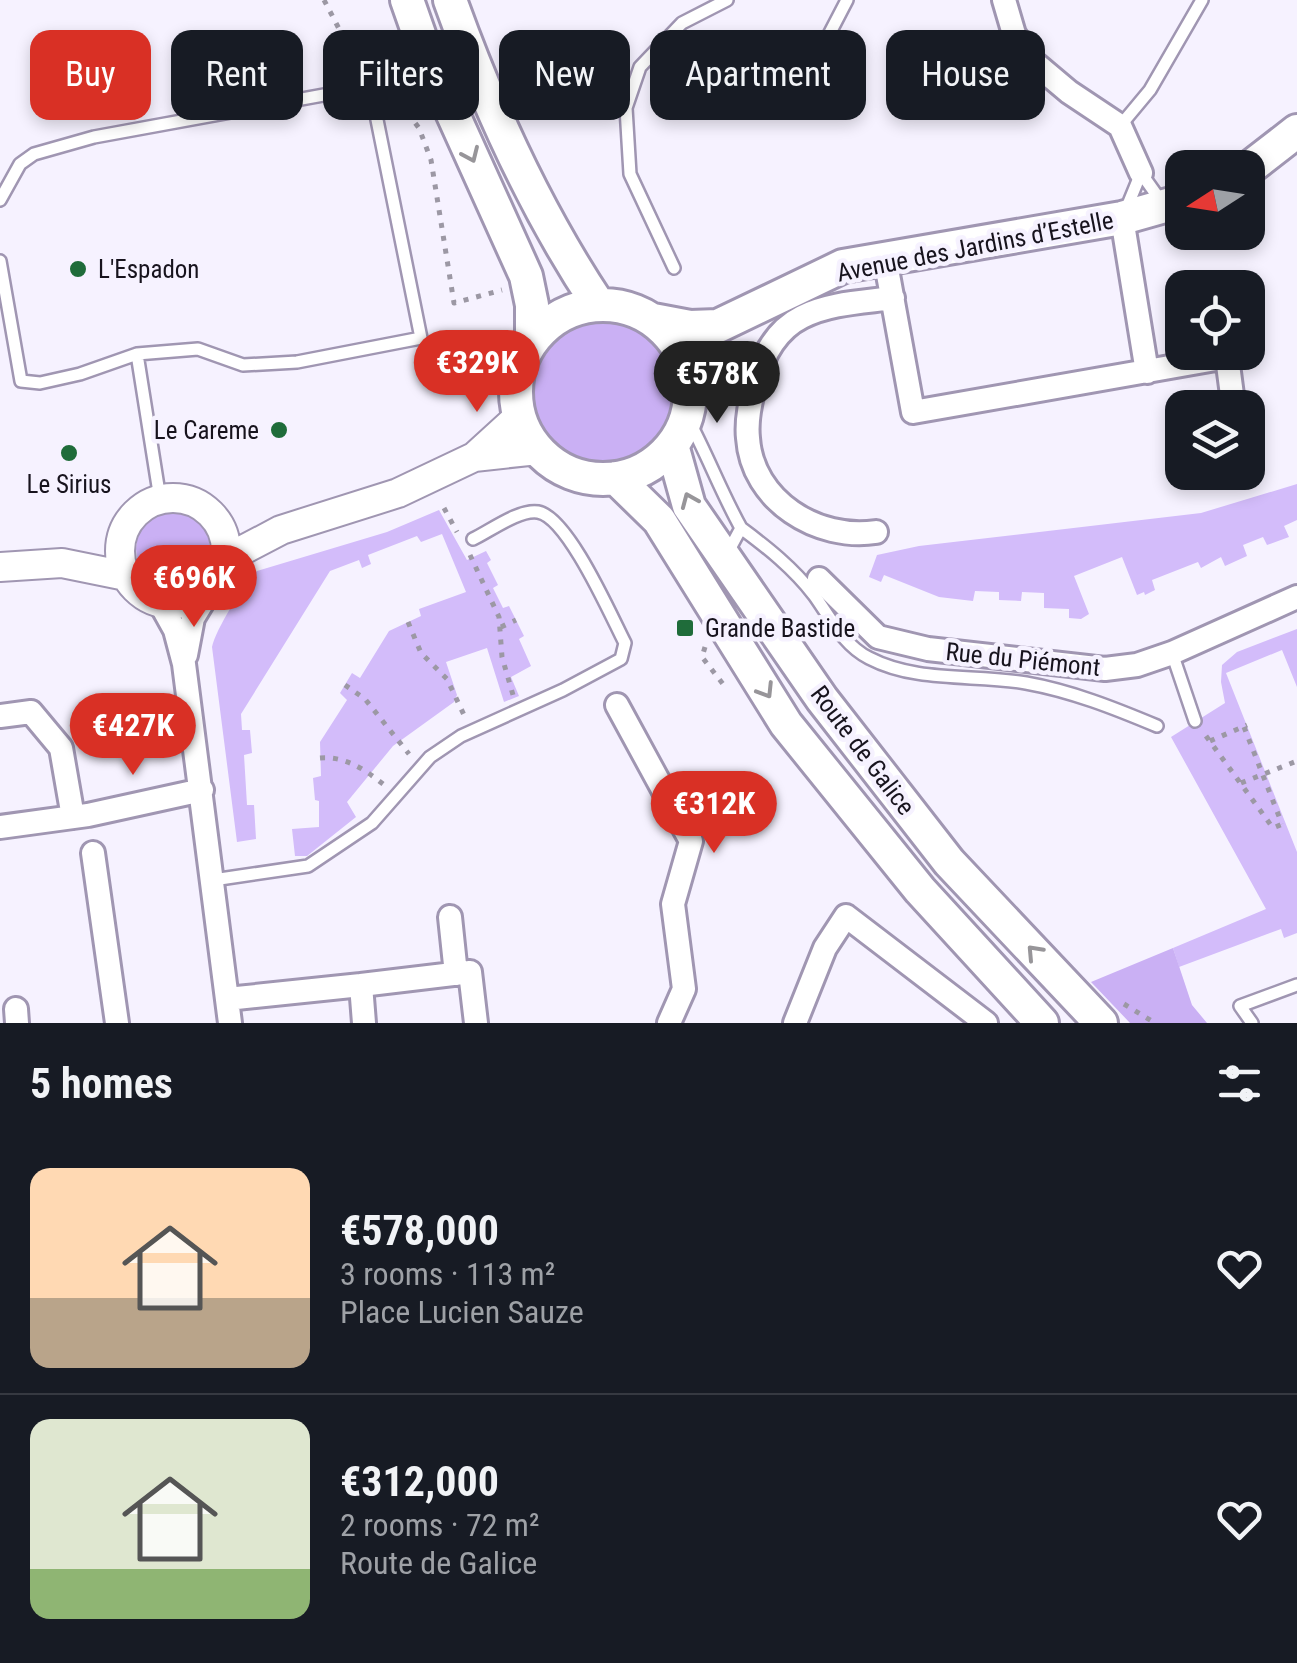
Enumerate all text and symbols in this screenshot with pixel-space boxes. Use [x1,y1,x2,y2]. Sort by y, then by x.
chip: Buy [30,30,151,120]
chip: Rent [171,30,303,120]
chip: Filters [323,30,479,120]
chip: New [499,30,630,120]
chip: Apartment [650,30,866,120]
chip: House [886,30,1045,120]
one-way arrow [459,145,479,163]
north arrow [1165,150,1265,250]
map controls [1165,150,1265,490]
street label: Avenue des Jardins d’Estelle [834,205,1116,288]
place label: L'Espadon [98,255,199,284]
marker: L'Espadon [67,258,89,280]
button: locate [1165,270,1265,370]
pin: €329K [407,330,547,415]
pin: €578K [647,341,787,426]
text: €329K [436,343,518,381]
text: €578K [676,354,758,392]
button: layers [1165,390,1265,490]
place label: Le Careme [154,416,259,445]
marker: Le Careme [268,419,290,441]
marker: Le Sirius [58,442,80,464]
place label: Le Sirius [27,470,111,499]
one-way arrow [681,492,701,510]
pin: €696K [124,545,264,630]
text: €696K [153,558,235,596]
place label: Grande Bastide [705,614,855,643]
marker: Grande Bastide [674,617,696,639]
street label: Rue du Piémont [944,637,1102,682]
one-way arrow [753,680,772,698]
street label: Route de Galice [805,680,921,821]
pin: €427K [63,693,203,778]
text: €427K [92,706,174,744]
pin: €312K [644,771,784,856]
text: €312K [673,784,755,822]
one-way arrow [1028,945,1046,964]
icon: filters [1212,1056,1267,1111]
text: 5 homes [30,1059,173,1108]
text: €578,000 [340,1206,499,1255]
icon: home [110,1208,230,1328]
icon: heart [1212,1241,1267,1296]
text: 3 rooms · 113 m² [340,1255,555,1293]
text: Place Lucien Sauze [340,1293,584,1331]
text: €312,000 [340,1457,499,1506]
icon: home [110,1459,230,1579]
icon: heart [1212,1492,1267,1547]
text: 2 rooms · 72 m² [340,1506,539,1544]
text: Route de Galice [340,1544,537,1582]

